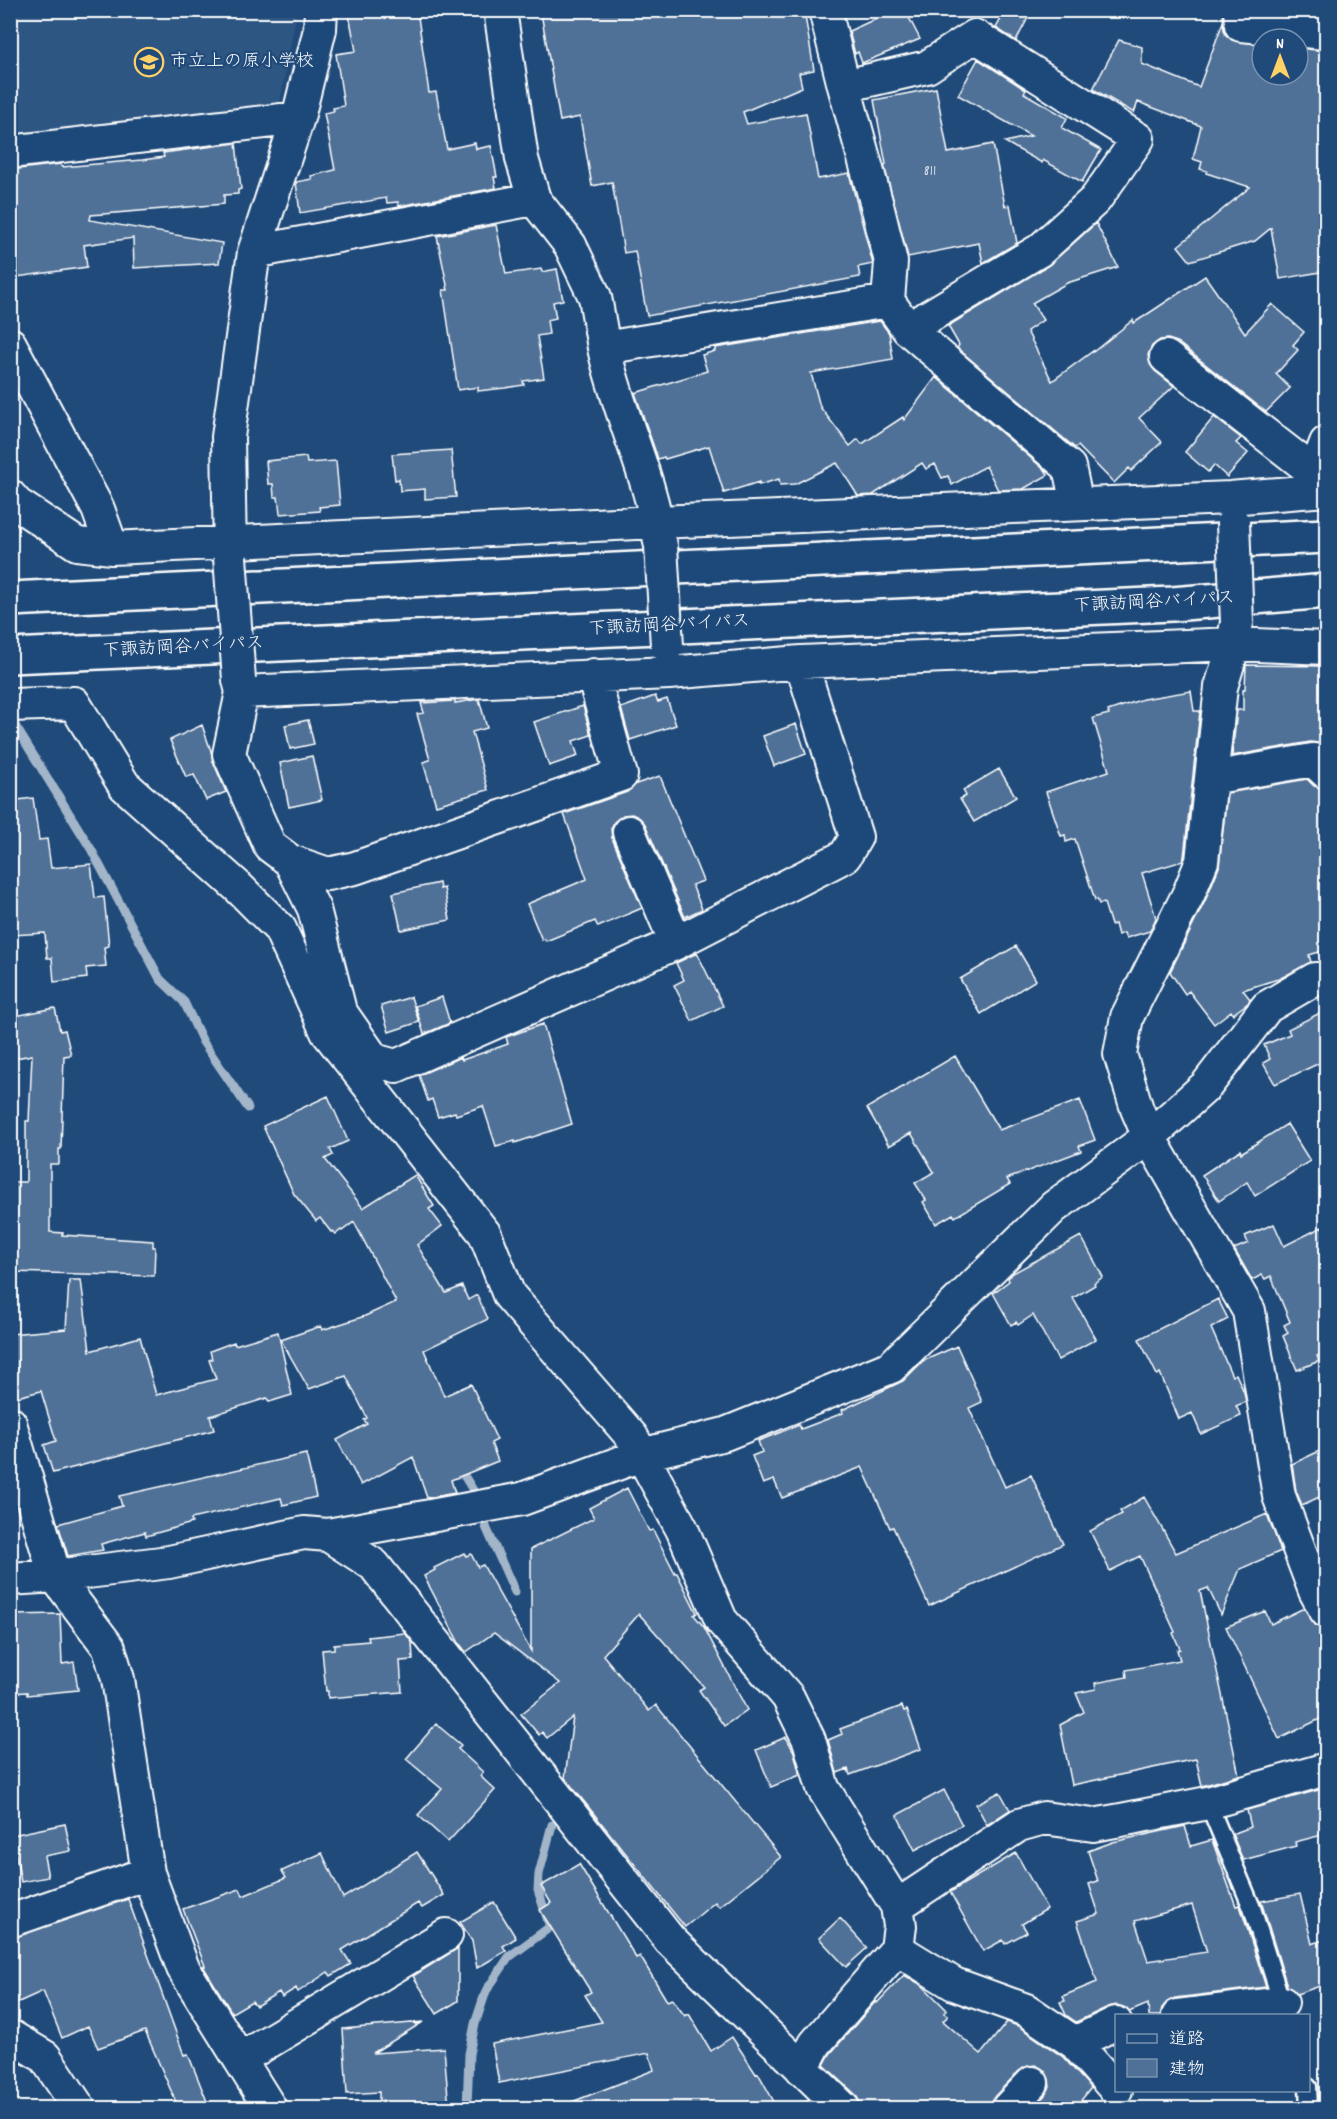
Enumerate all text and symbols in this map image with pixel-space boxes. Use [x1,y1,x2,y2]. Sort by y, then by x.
north arrow [1250,27,1310,87]
text: N [1276,33,1284,56]
school or university icon: 市立上の原小学校 [133,46,165,78]
place label: 市立上の原小学校 [170,50,314,75]
house number: 811 [924,161,936,183]
street label: 下諏訪岡谷バイパス [1073,586,1235,620]
street label: 下諏訪岡谷バイパス [588,609,750,643]
street label: 下諏訪岡谷バイパス [102,631,264,665]
legend [1115,2014,1310,2092]
text: 道路 [1169,2028,1205,2053]
text: 建物 [1169,2058,1205,2083]

